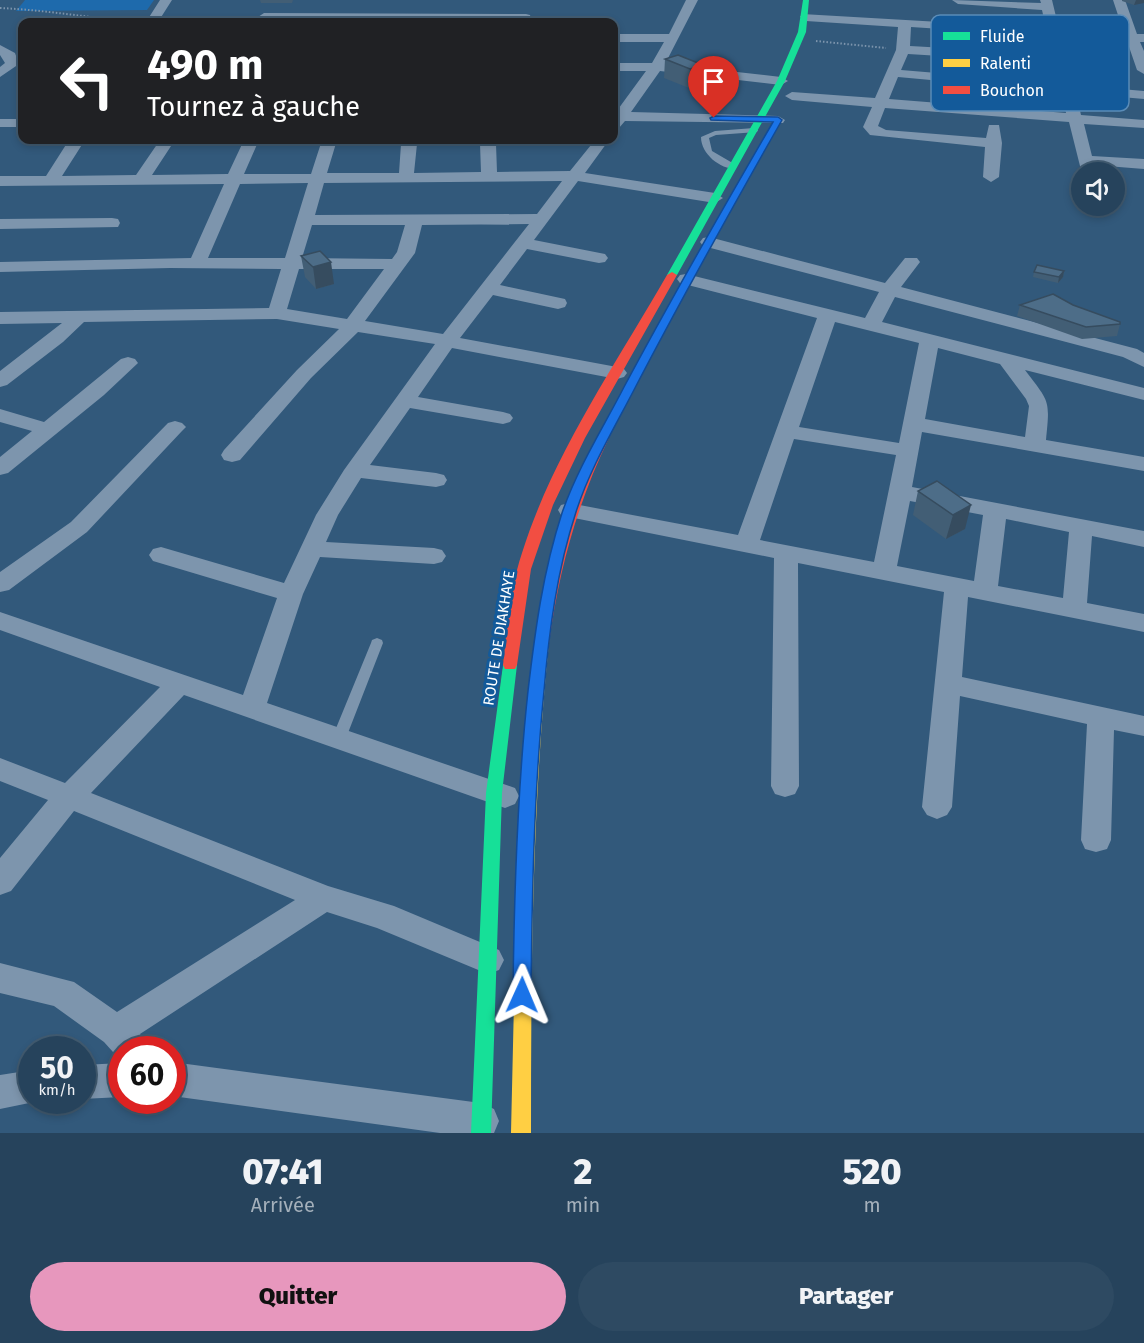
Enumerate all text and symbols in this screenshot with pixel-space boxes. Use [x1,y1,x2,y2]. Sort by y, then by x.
legend [931,15,1129,111]
text: Fluide [980,27,1025,46]
text: 490 m [147,40,263,90]
icon: left [48,42,126,120]
text: Ralenti [980,54,1031,73]
pin [688,56,739,118]
icon: arrive [697,65,730,98]
text: Bouchon [980,81,1044,100]
text: Tournez à gauche [147,91,360,123]
map controls [1071,162,1125,216]
button: sound [1071,162,1125,216]
street label: ROUTE DE DIAKHAYE [479,569,519,707]
position arrow [490,963,554,1027]
speed limit sign: 60 [108,1036,186,1114]
text: 50 [40,1050,74,1086]
text: km/h [38,1081,76,1099]
text: 07:41 [242,1150,323,1194]
text: 2 [573,1150,592,1194]
text: 520 [842,1150,902,1194]
text: Arrivée [251,1193,315,1217]
text: min [566,1193,600,1217]
text: m [863,1193,881,1217]
button: Quitter [30,1262,566,1331]
button: Partager [578,1262,1114,1331]

